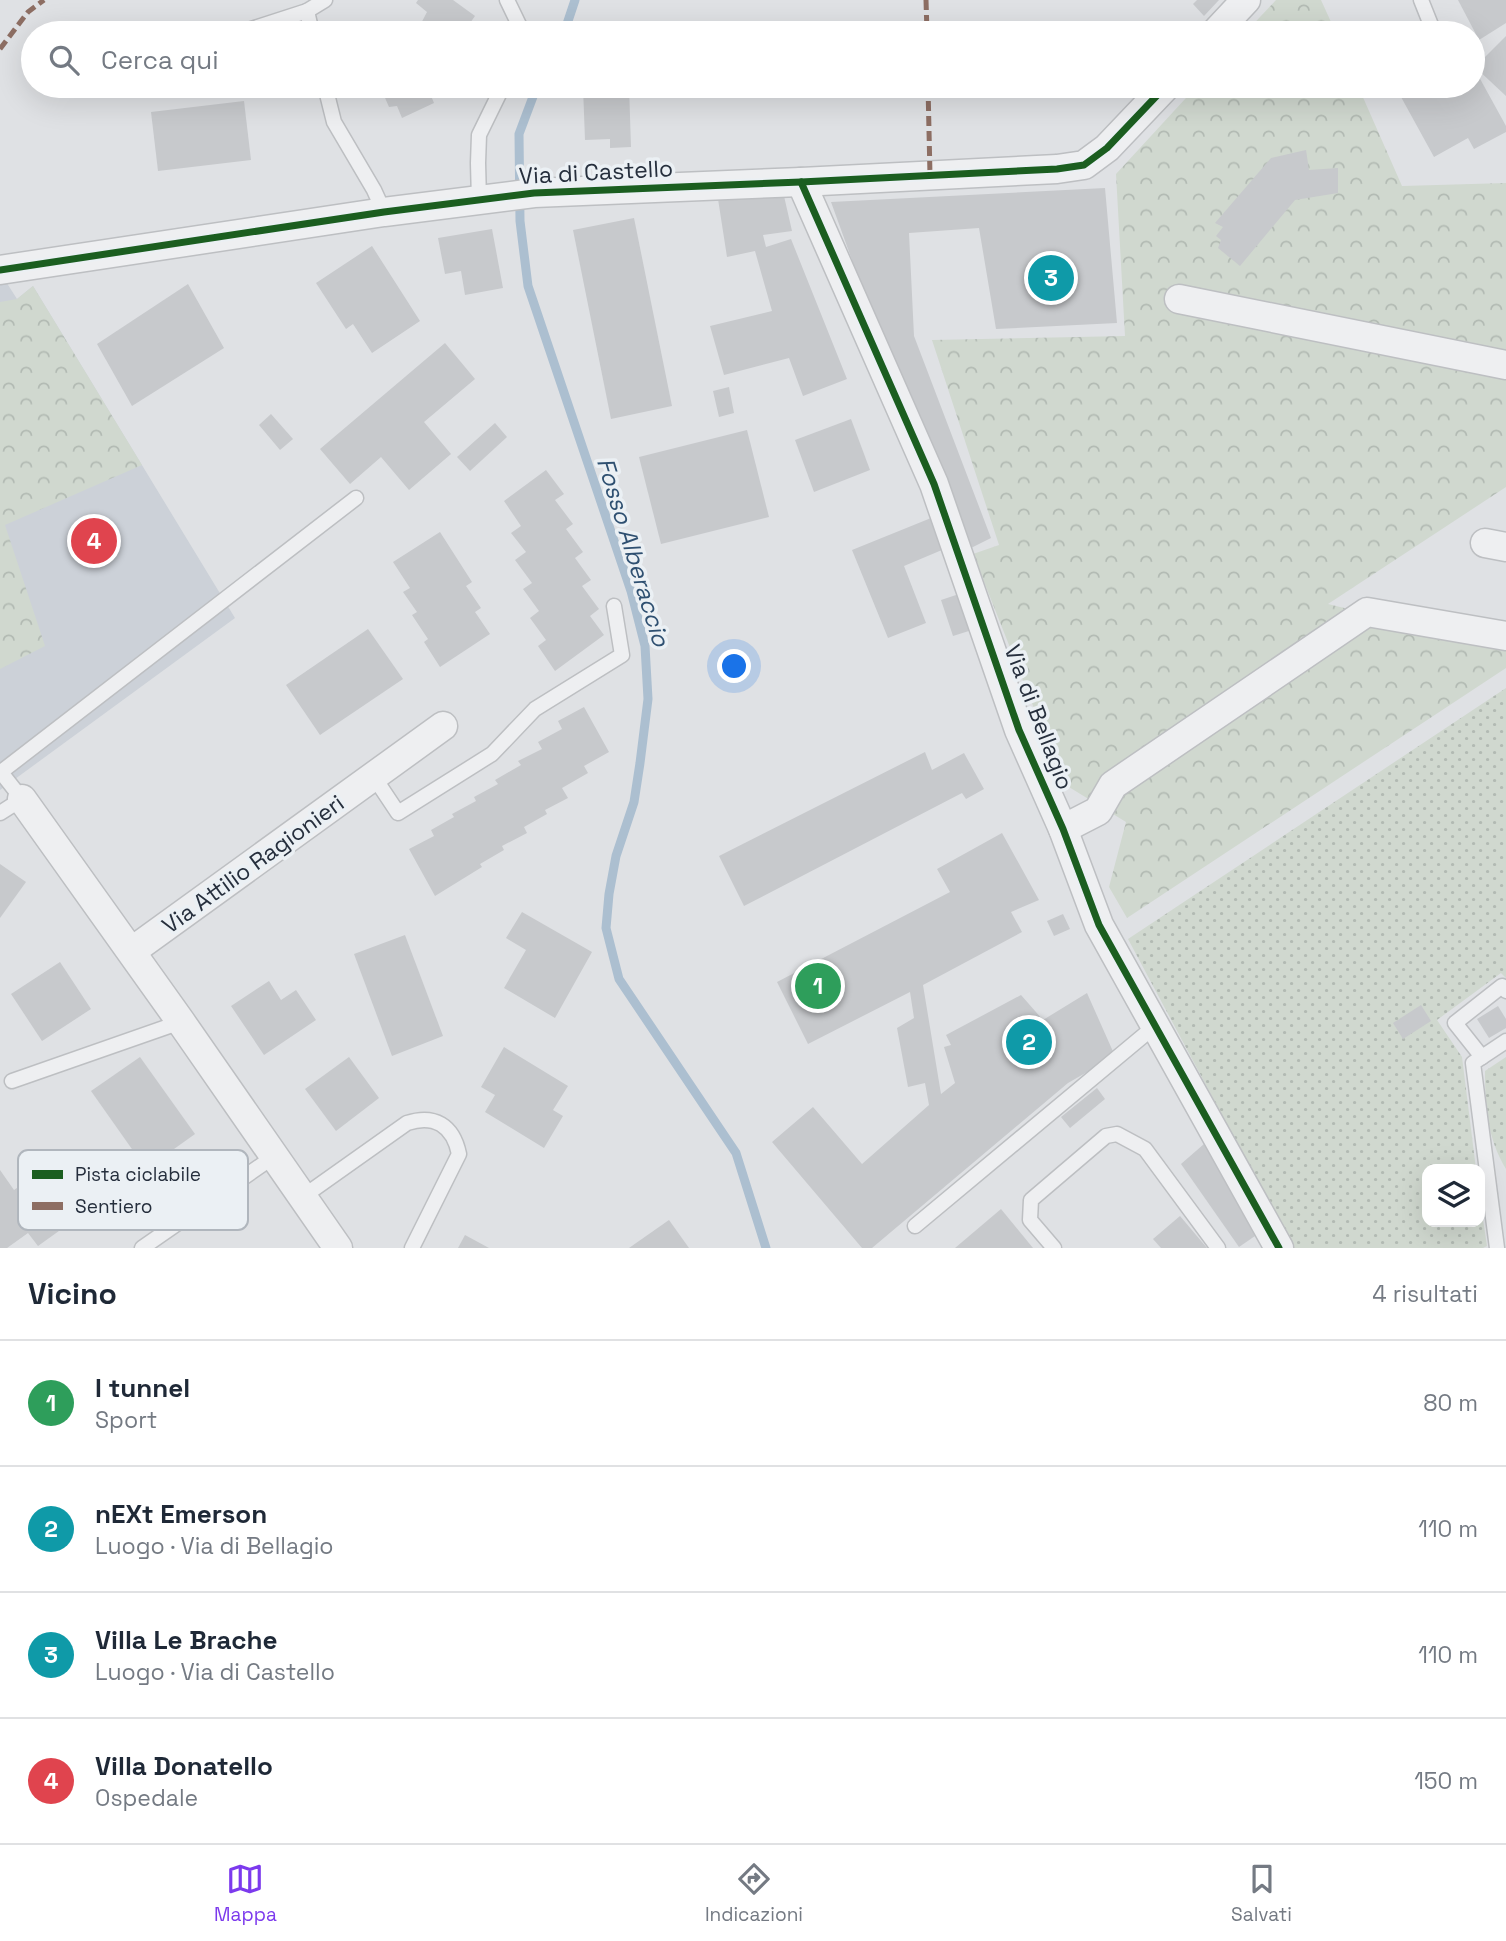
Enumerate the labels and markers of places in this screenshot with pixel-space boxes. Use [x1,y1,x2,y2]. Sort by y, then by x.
pin: 3 [1028,252,1074,304]
pin: 4 [71,515,117,567]
pin: 1 [795,960,841,1012]
pin: 2 [1006,1016,1052,1068]

